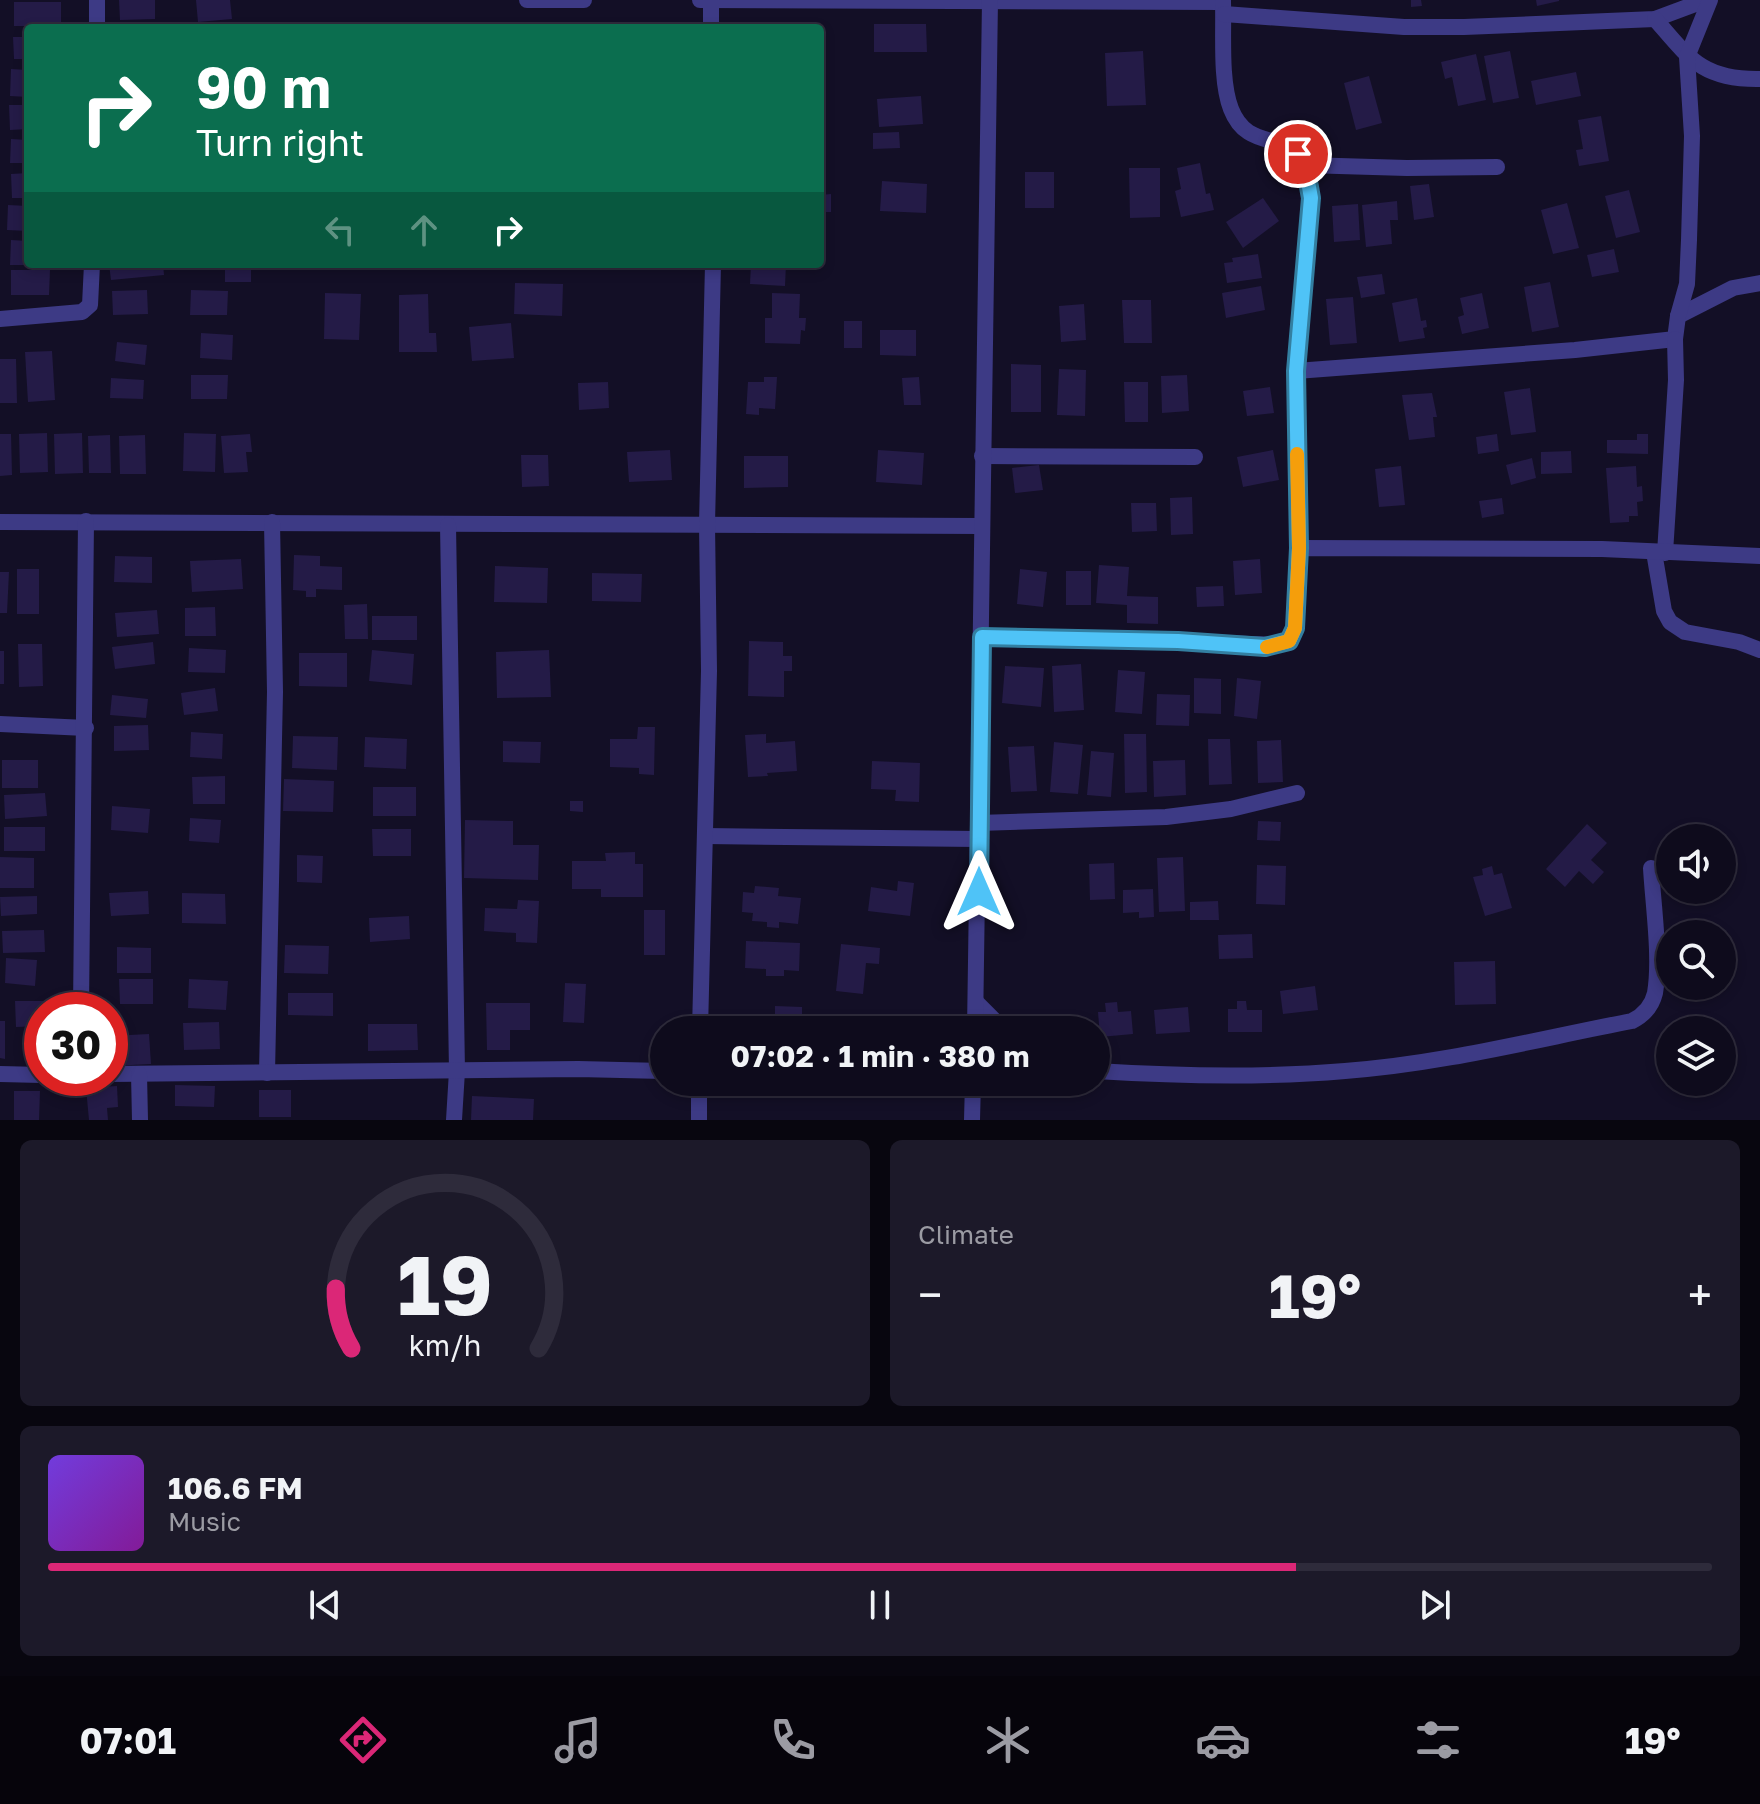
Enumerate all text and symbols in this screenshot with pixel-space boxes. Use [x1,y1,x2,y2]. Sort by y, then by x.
text: 90 m [196,53,331,120]
icon: right [64,56,168,160]
pin [1264,120,1332,188]
text: Turn right [196,121,364,164]
icon: arrive [1276,132,1320,176]
icon: left [318,208,362,252]
icon: ahead [402,208,446,252]
icon: right [486,208,530,252]
map controls [1656,824,1736,1096]
button: sound [1656,824,1736,904]
position arrow [937,850,1021,934]
button: search [1656,920,1736,1000]
speed limit sign: 30 [24,992,128,1096]
button: layers [1656,1016,1736,1096]
text: 07:02 · 1 min · 380 m [731,1038,1029,1074]
text: Climate [918,1219,1014,1250]
text: 19 [397,1233,493,1333]
text: 19° [1269,1259,1361,1331]
text: − [918,1268,942,1321]
text: + [1688,1268,1712,1321]
text: km/h [409,1328,481,1362]
text: 106.6 FM [168,1470,303,1506]
text: Music [168,1506,241,1537]
icon: previous [303,1583,347,1627]
icon: pause [858,1583,902,1627]
icon: next [1413,1583,1457,1627]
icon: directions [335,1712,391,1768]
icon: music [550,1712,606,1768]
icon: phone [765,1712,821,1768]
icon: climate [980,1712,1036,1768]
icon: car [1195,1712,1251,1768]
icon: filters [1410,1712,1466,1768]
text: 07:01 [80,1719,176,1762]
text: 19° [1625,1719,1680,1762]

